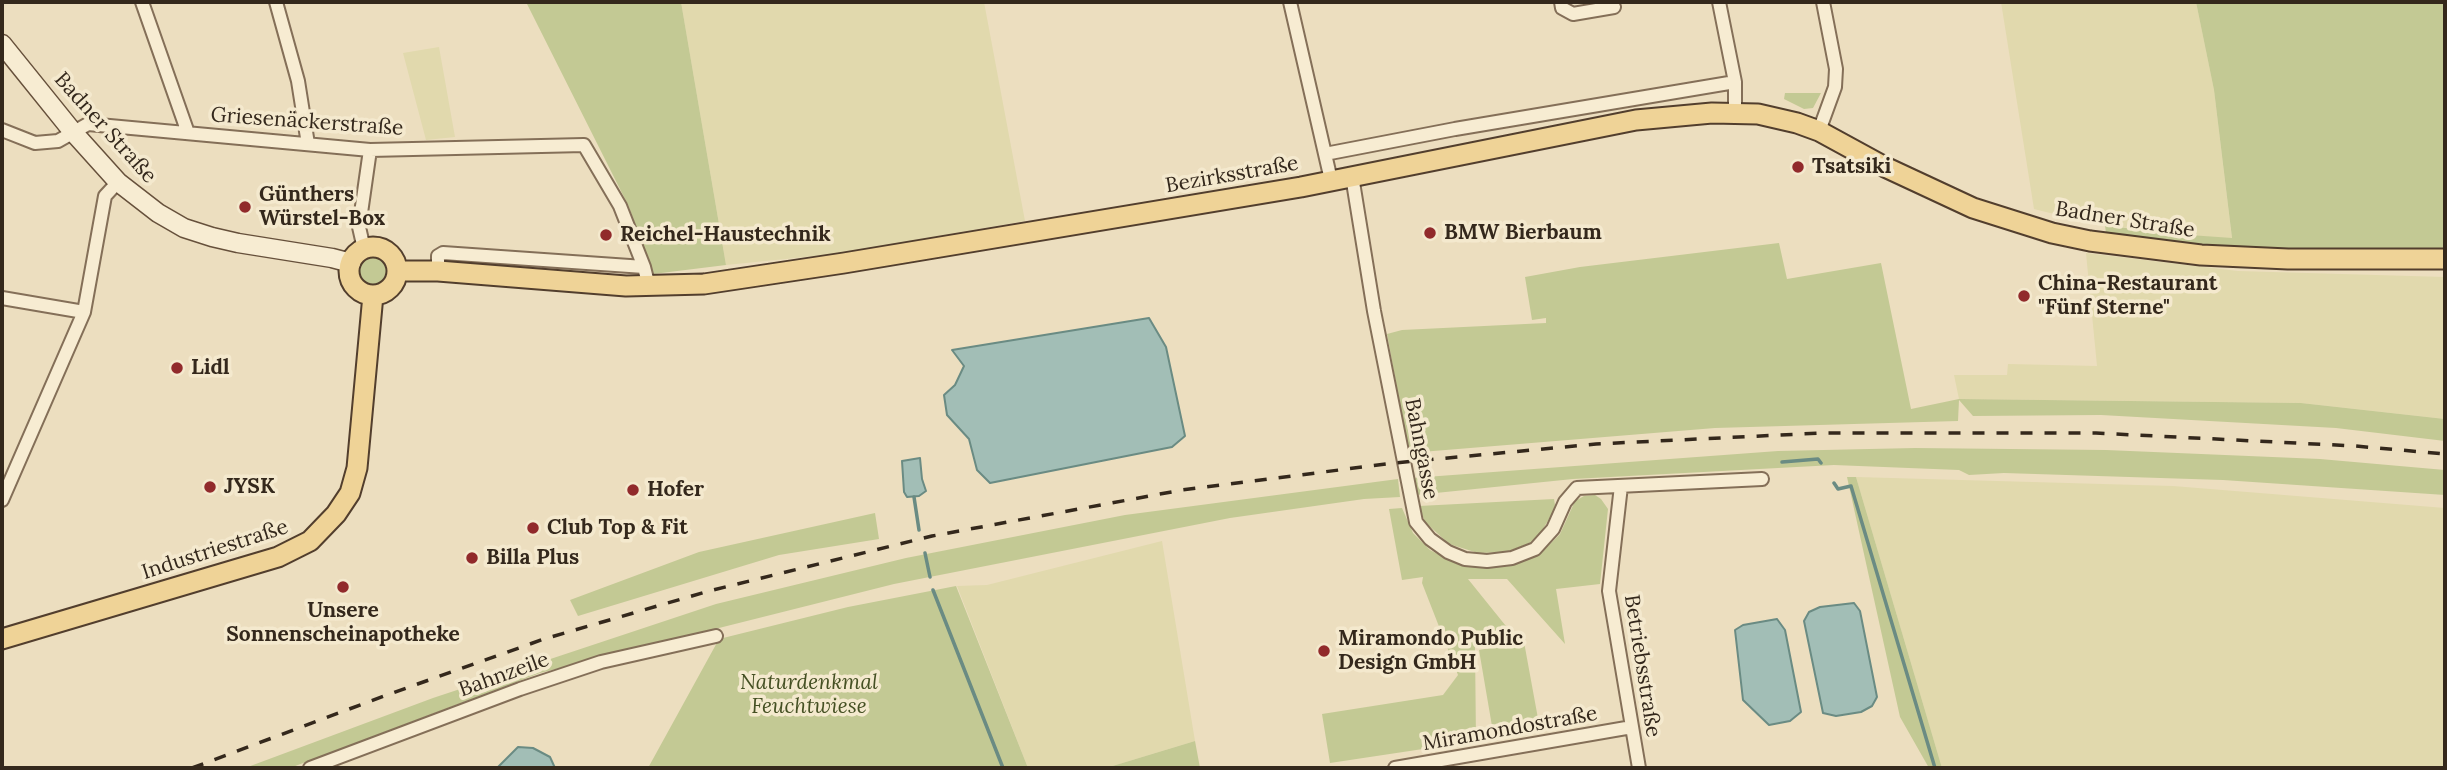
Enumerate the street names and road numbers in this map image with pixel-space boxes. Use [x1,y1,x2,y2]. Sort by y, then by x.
street label: Badner Straße [49,67,161,189]
street label: Griesenäckerstraße [210,103,404,141]
street label: Bezirksstraße [1164,151,1300,199]
street label: Badner Straße [2054,197,2196,243]
street label: Bahngasse [1399,396,1443,502]
street label: Industriestraße [139,514,291,586]
street label: Betriebsstraße [1618,593,1666,739]
street label: Bahnzeile [455,647,553,703]
street label: Miramondostraße [1421,701,1599,757]

